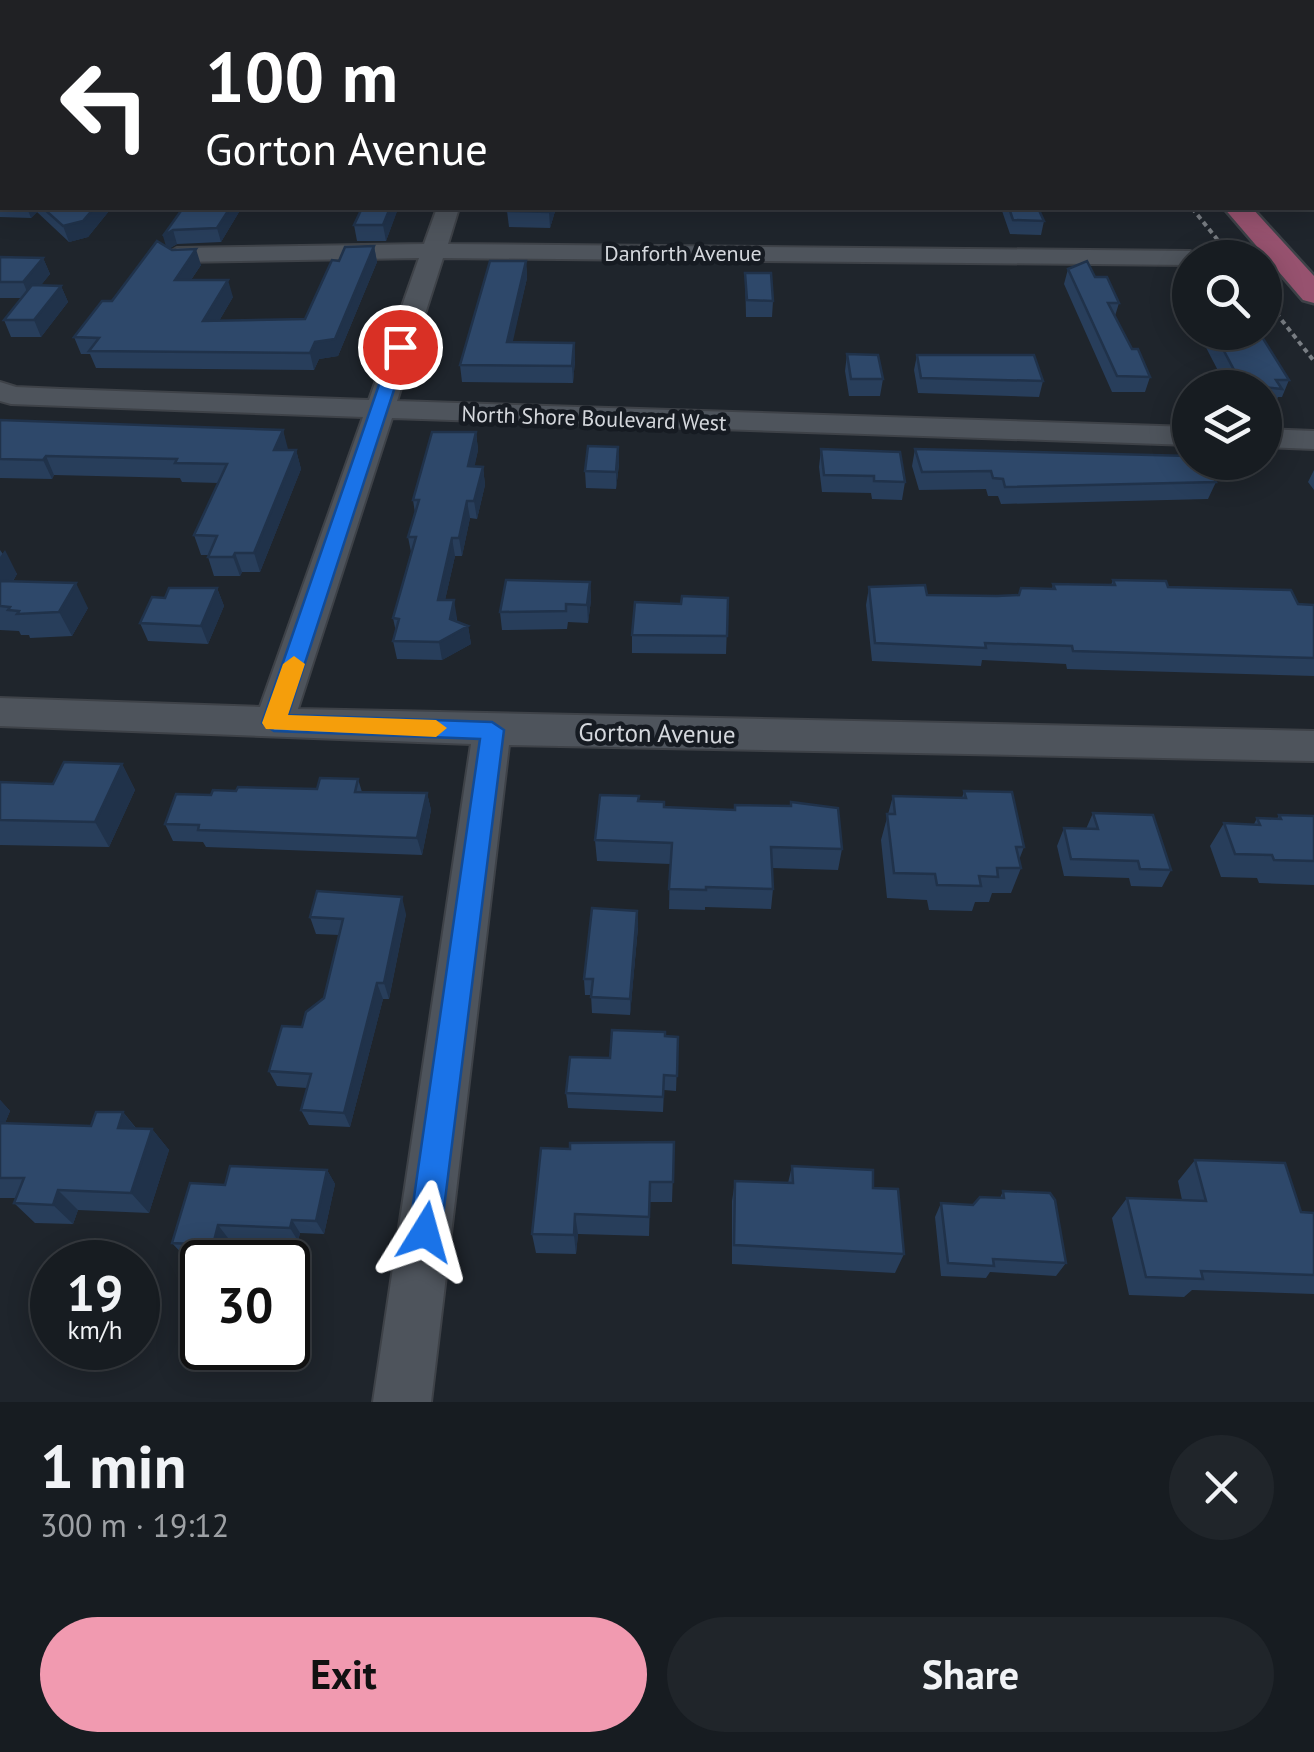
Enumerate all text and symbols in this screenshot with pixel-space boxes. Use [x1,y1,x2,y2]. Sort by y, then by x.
text: 100 m [205,31,398,121]
icon: left [40,40,170,170]
text: Gorton Avenue [205,119,488,177]
street label: Danforth Avenue [604,239,762,267]
map controls [1172,240,1282,480]
button: search [1172,240,1282,350]
pin [358,305,443,390]
icon: arrive [373,320,428,375]
button: layers [1172,370,1282,480]
street label: North Shore Boulevard West [461,399,728,437]
street label: Gorton Avenue [578,716,736,750]
position arrow [373,1180,477,1284]
speed limit sign: 30 [180,1240,310,1370]
text: 19 [67,1260,123,1325]
text: km/h [68,1314,122,1346]
text: 1 min [40,1427,186,1505]
button: close [1169,1435,1274,1540]
text: 300 m · 19:12 [40,1504,229,1546]
button: Exit [40,1617,647,1732]
button: Share [667,1617,1274,1732]

